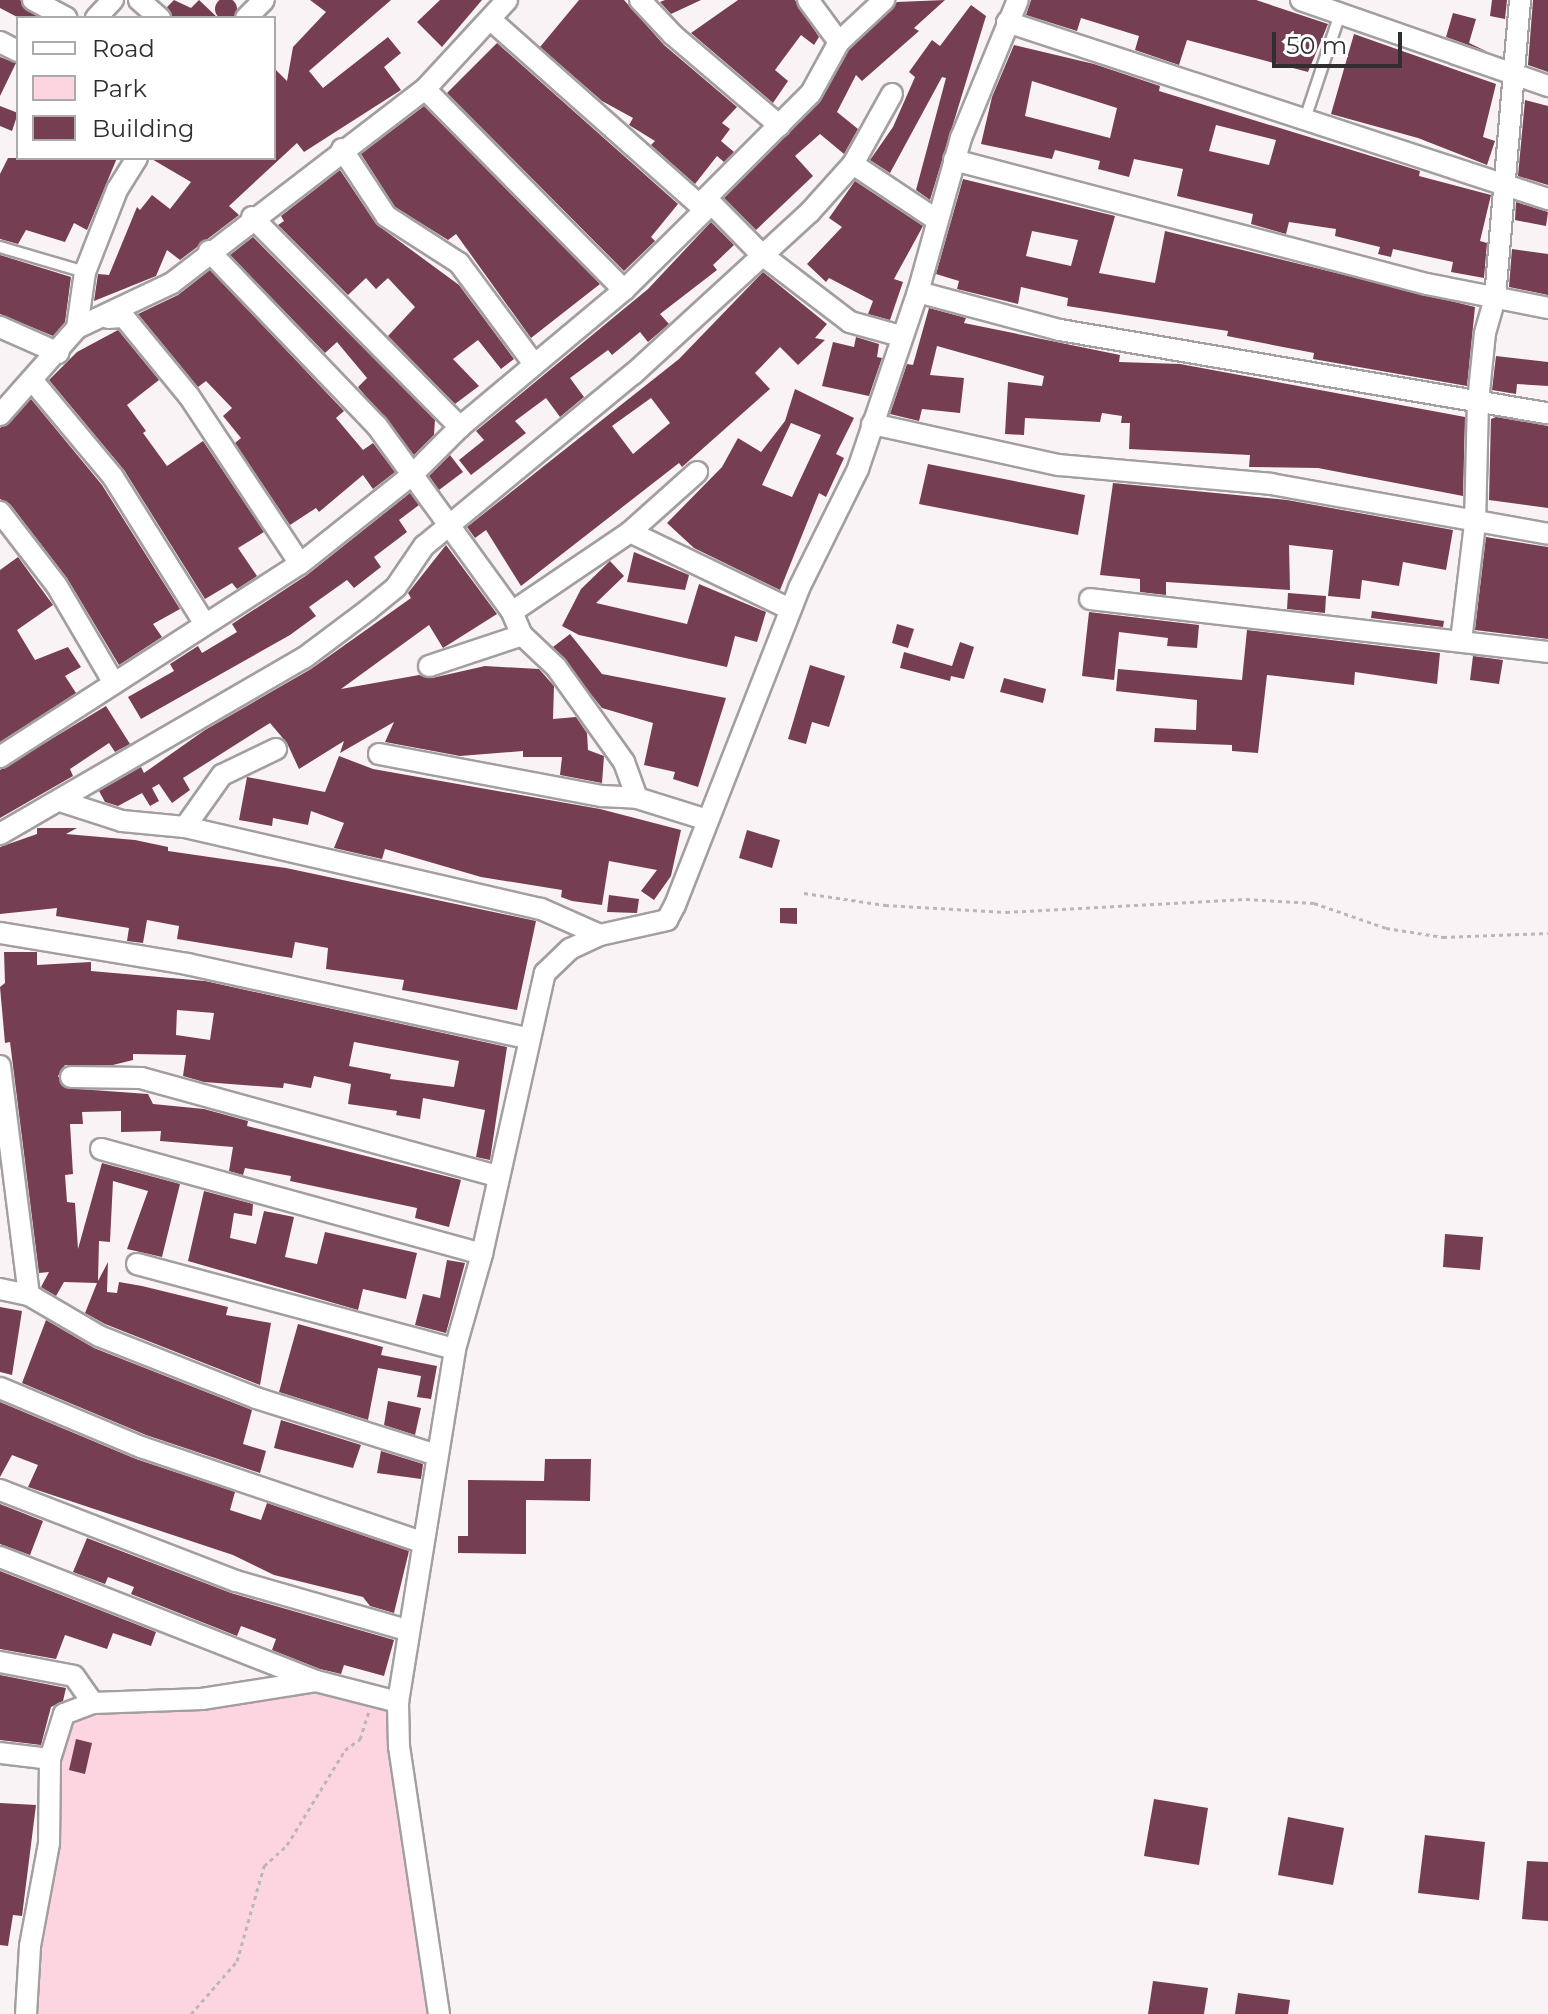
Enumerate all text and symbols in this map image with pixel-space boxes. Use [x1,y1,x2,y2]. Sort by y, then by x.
legend [16,16,276,160]
scale bar [1276,16,1406,66]
text: 50 m [1286,31,1347,60]
text: Road [92,34,155,63]
text: Park [92,74,147,103]
text: Building [92,114,195,143]

